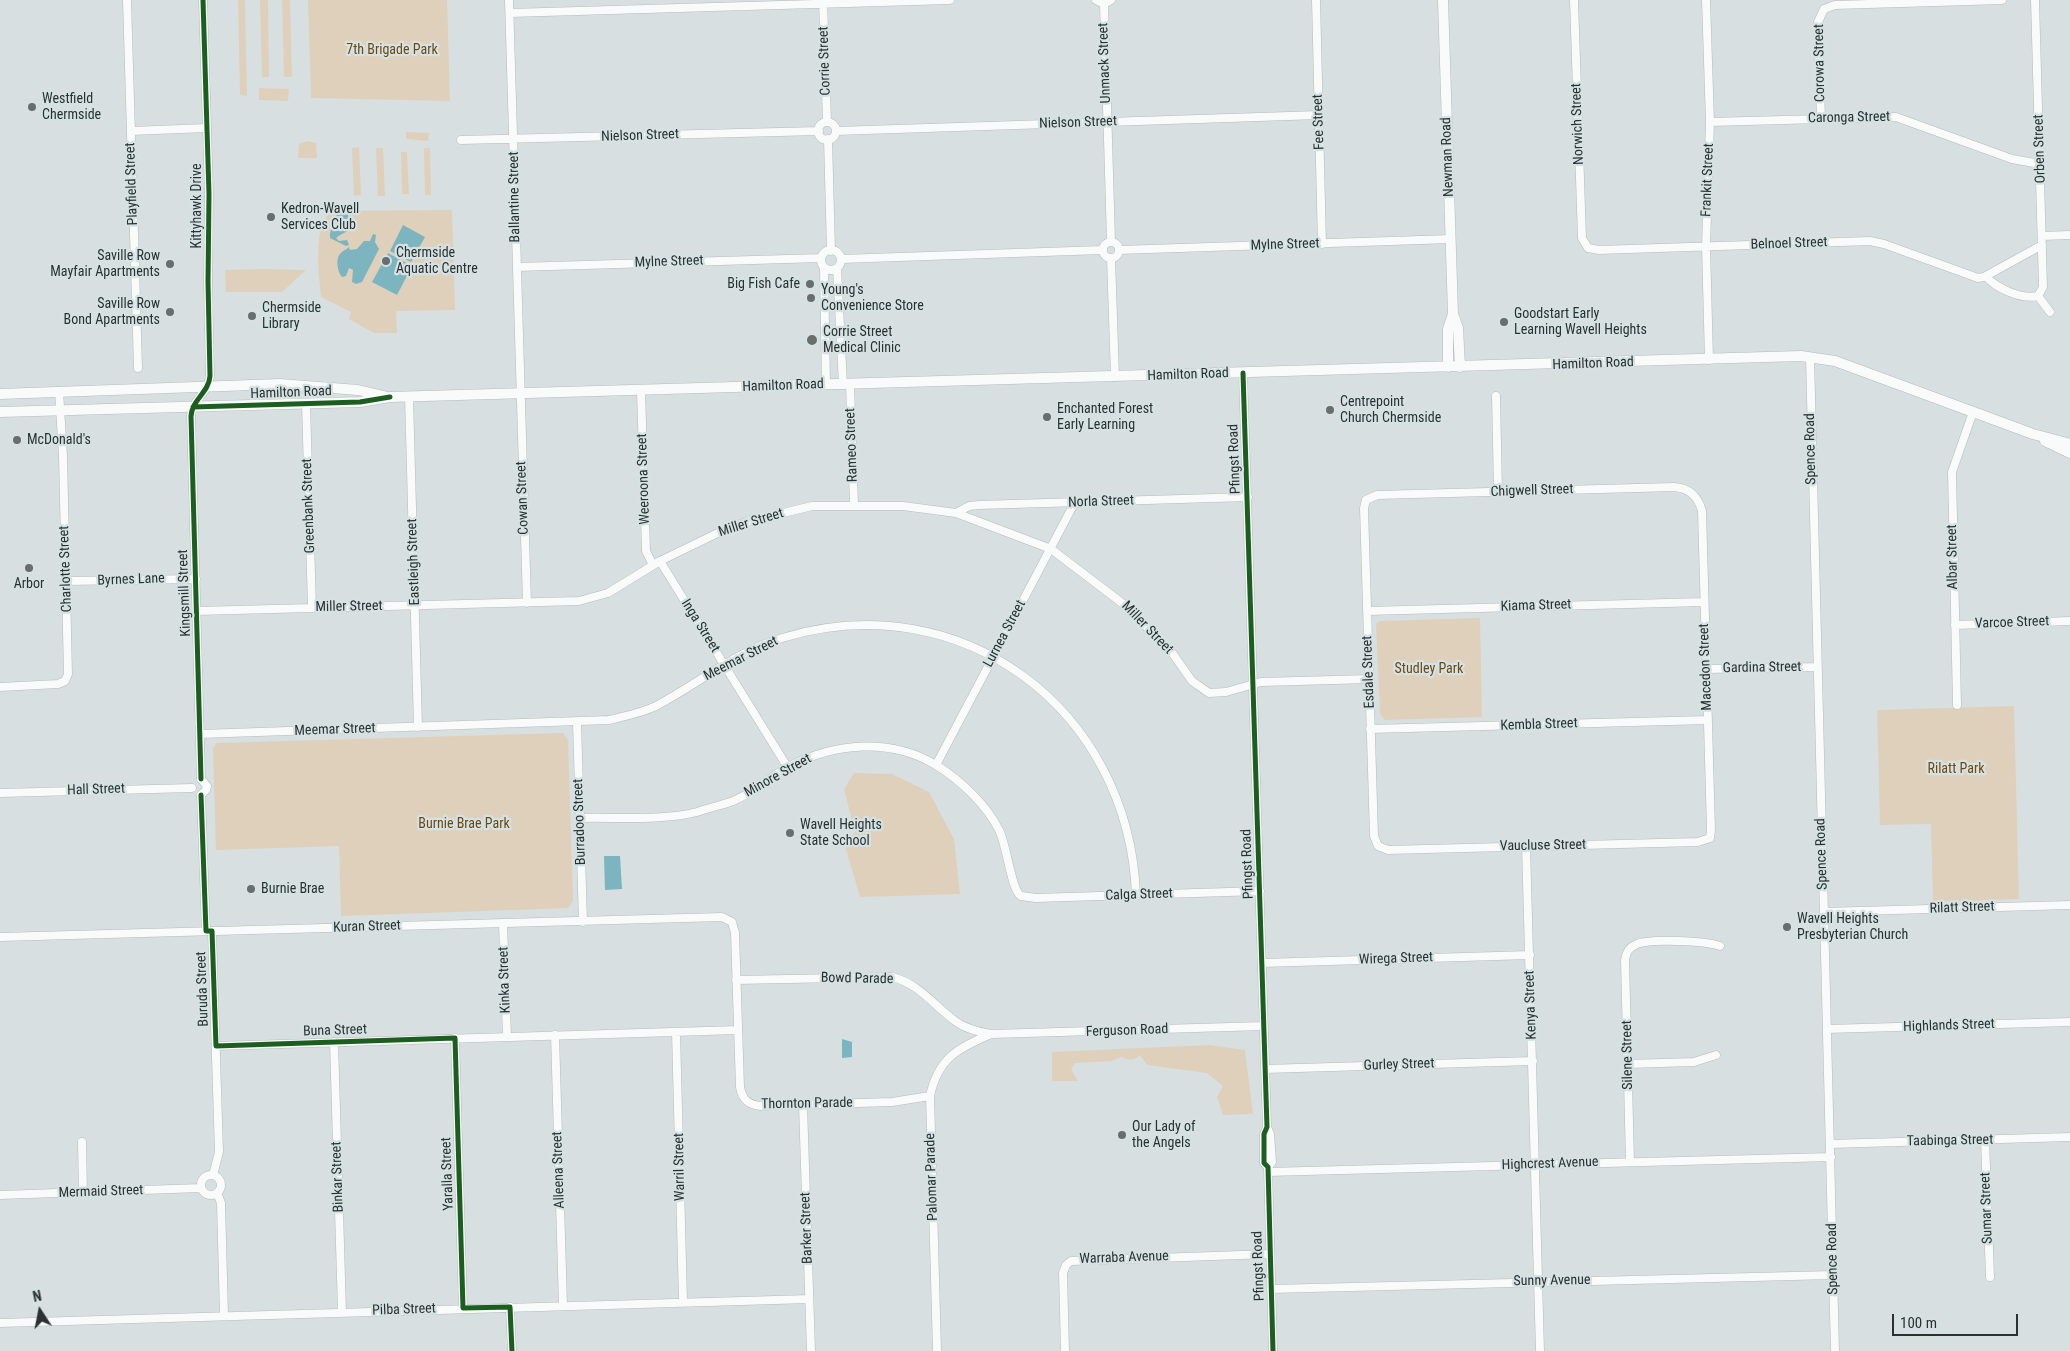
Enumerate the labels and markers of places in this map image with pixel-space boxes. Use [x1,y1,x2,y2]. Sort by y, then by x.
place label: Westfield Chermside [42,91,101,124]
marker: Westfield Chermside [26,101,38,113]
place label: Kedron-Wavell Services Club [281,201,359,233]
marker: Kedron-Wavell Services Club [265,211,277,223]
place label: Chermside Aquatic Centre [396,245,478,278]
place label: Saville Row Mayfair Apartments [50,248,160,280]
marker: Chermside Aquatic Centre [380,255,392,267]
marker: Saville Row Mayfair Apartments [164,258,176,270]
place label: Big Fish Cafe [727,276,800,292]
marker: Big Fish Cafe [804,278,816,290]
place label: Young's Convenience Store [821,282,924,314]
marker: Young's Convenience Store [805,292,817,304]
place label: Saville Row Bond Apartments [64,296,160,328]
place label: Chermside Library [262,300,321,332]
marker: Saville Row Bond Apartments [164,306,176,318]
place label: Goodstart Early Learning Wavell Heights [1514,306,1647,338]
marker: Chermside Library [246,310,258,322]
marker: Goodstart Early Learning Wavell Heights [1498,316,1510,328]
place label: Corrie Street Medical Clinic [823,324,901,357]
marker: Corrie Street Medical Clinic [805,333,819,347]
place label: Centrepoint Church Chermside [1340,394,1441,427]
place label: Enchanted Forest Early Learning [1057,401,1153,434]
marker: Centrepoint Church Chermside [1324,404,1336,416]
marker: Enchanted Forest Early Learning [1041,411,1053,423]
place label: McDonald's [27,432,91,448]
marker: McDonald's [11,434,23,446]
marker: Arbor [23,562,35,574]
place label: Arbor [14,576,44,592]
place label: Wavell Heights State School [800,817,882,850]
marker: Wavell Heights State School [784,827,796,839]
place label: Burnie Brae [261,881,324,897]
marker: Burnie Brae [245,883,257,895]
place label: Wavell Heights Presbyterian Church [1797,911,1908,944]
marker: Wavell Heights Presbyterian Church [1781,921,1793,933]
place label: Our Lady of the Angels [1132,1119,1195,1152]
marker: Our Lady of the Angels [1116,1129,1128,1141]

